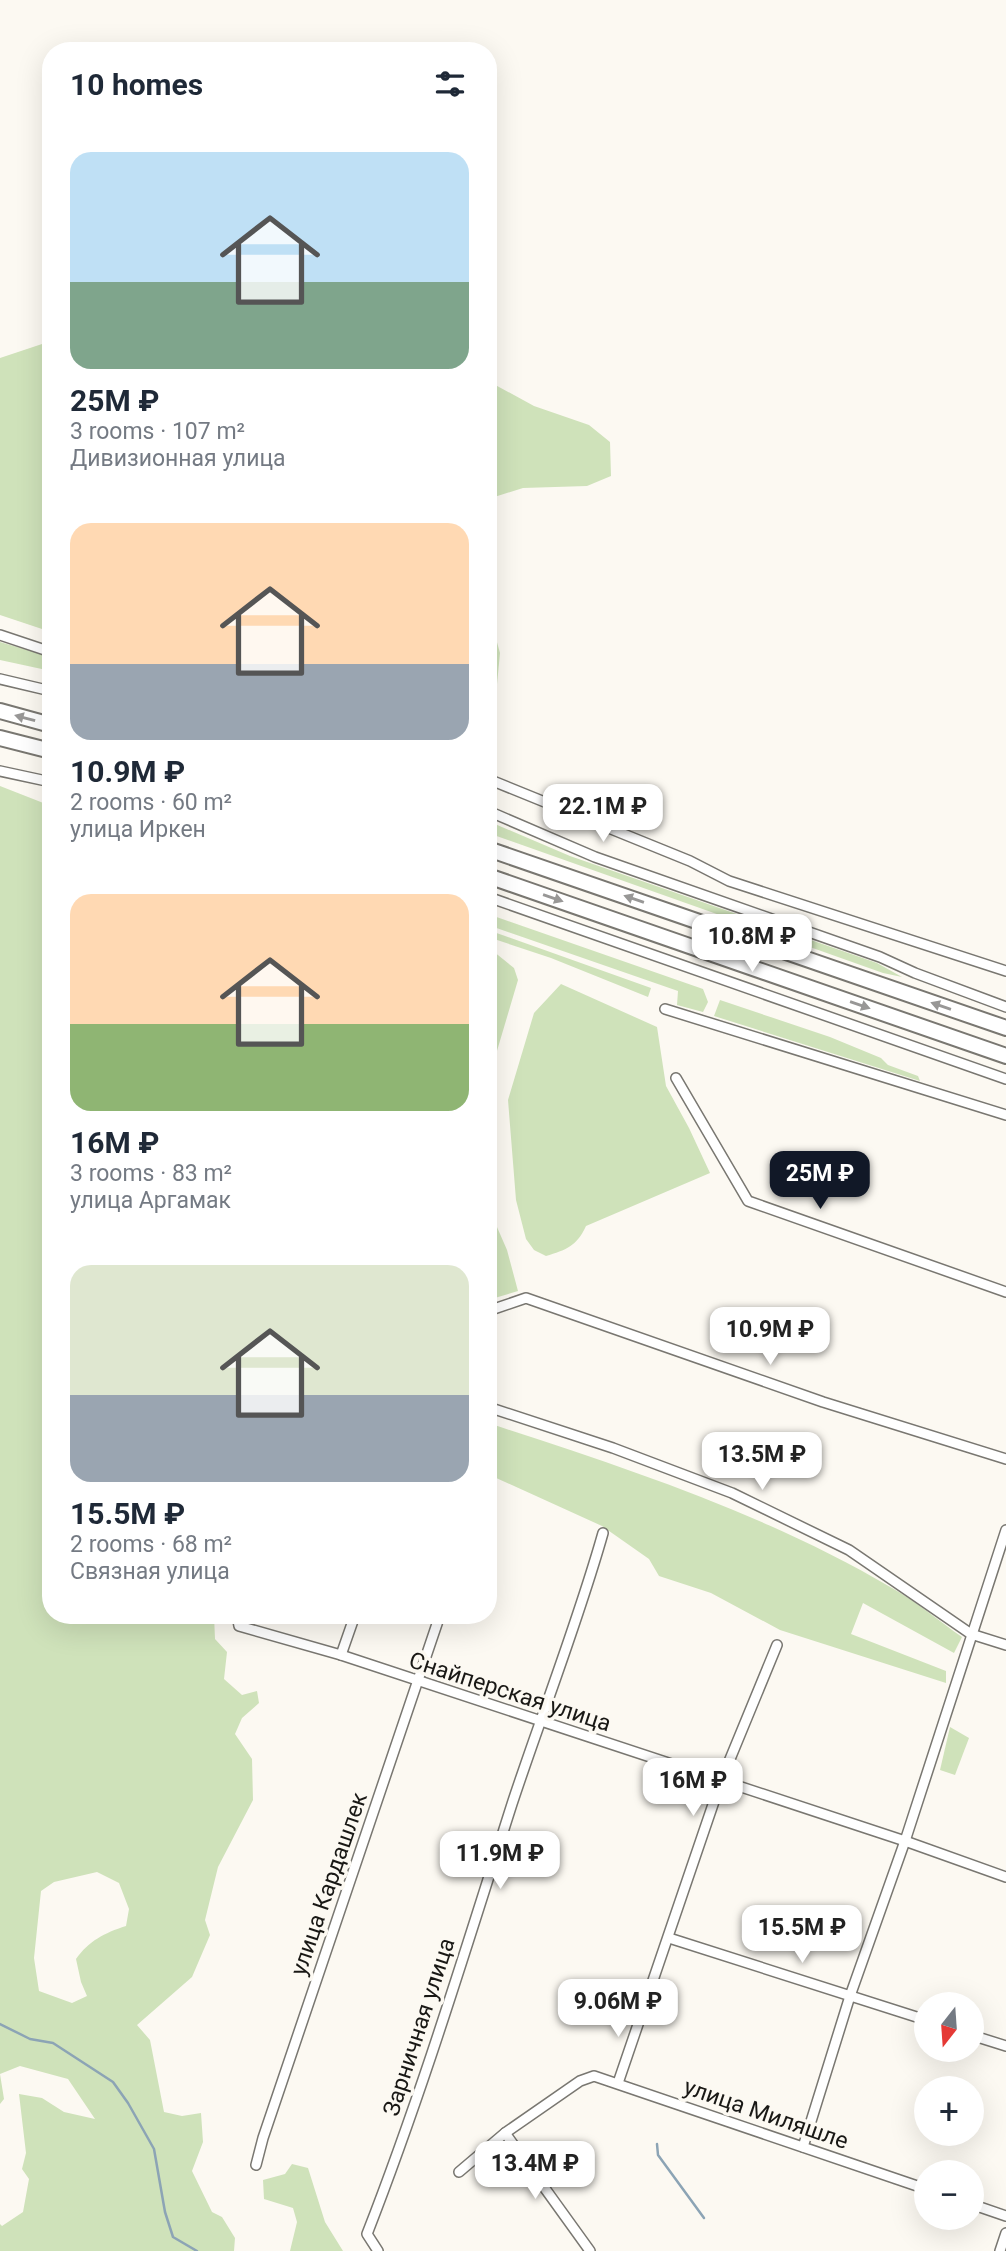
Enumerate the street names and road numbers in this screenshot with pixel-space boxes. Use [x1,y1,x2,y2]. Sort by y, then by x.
street label: Снайперская улица [406,1647,614,1737]
street label: улица Кардашлек [285,1788,373,1979]
street label: Зарничная улица [378,1935,460,2119]
street label: улица Миляшле [680,2073,852,2155]

